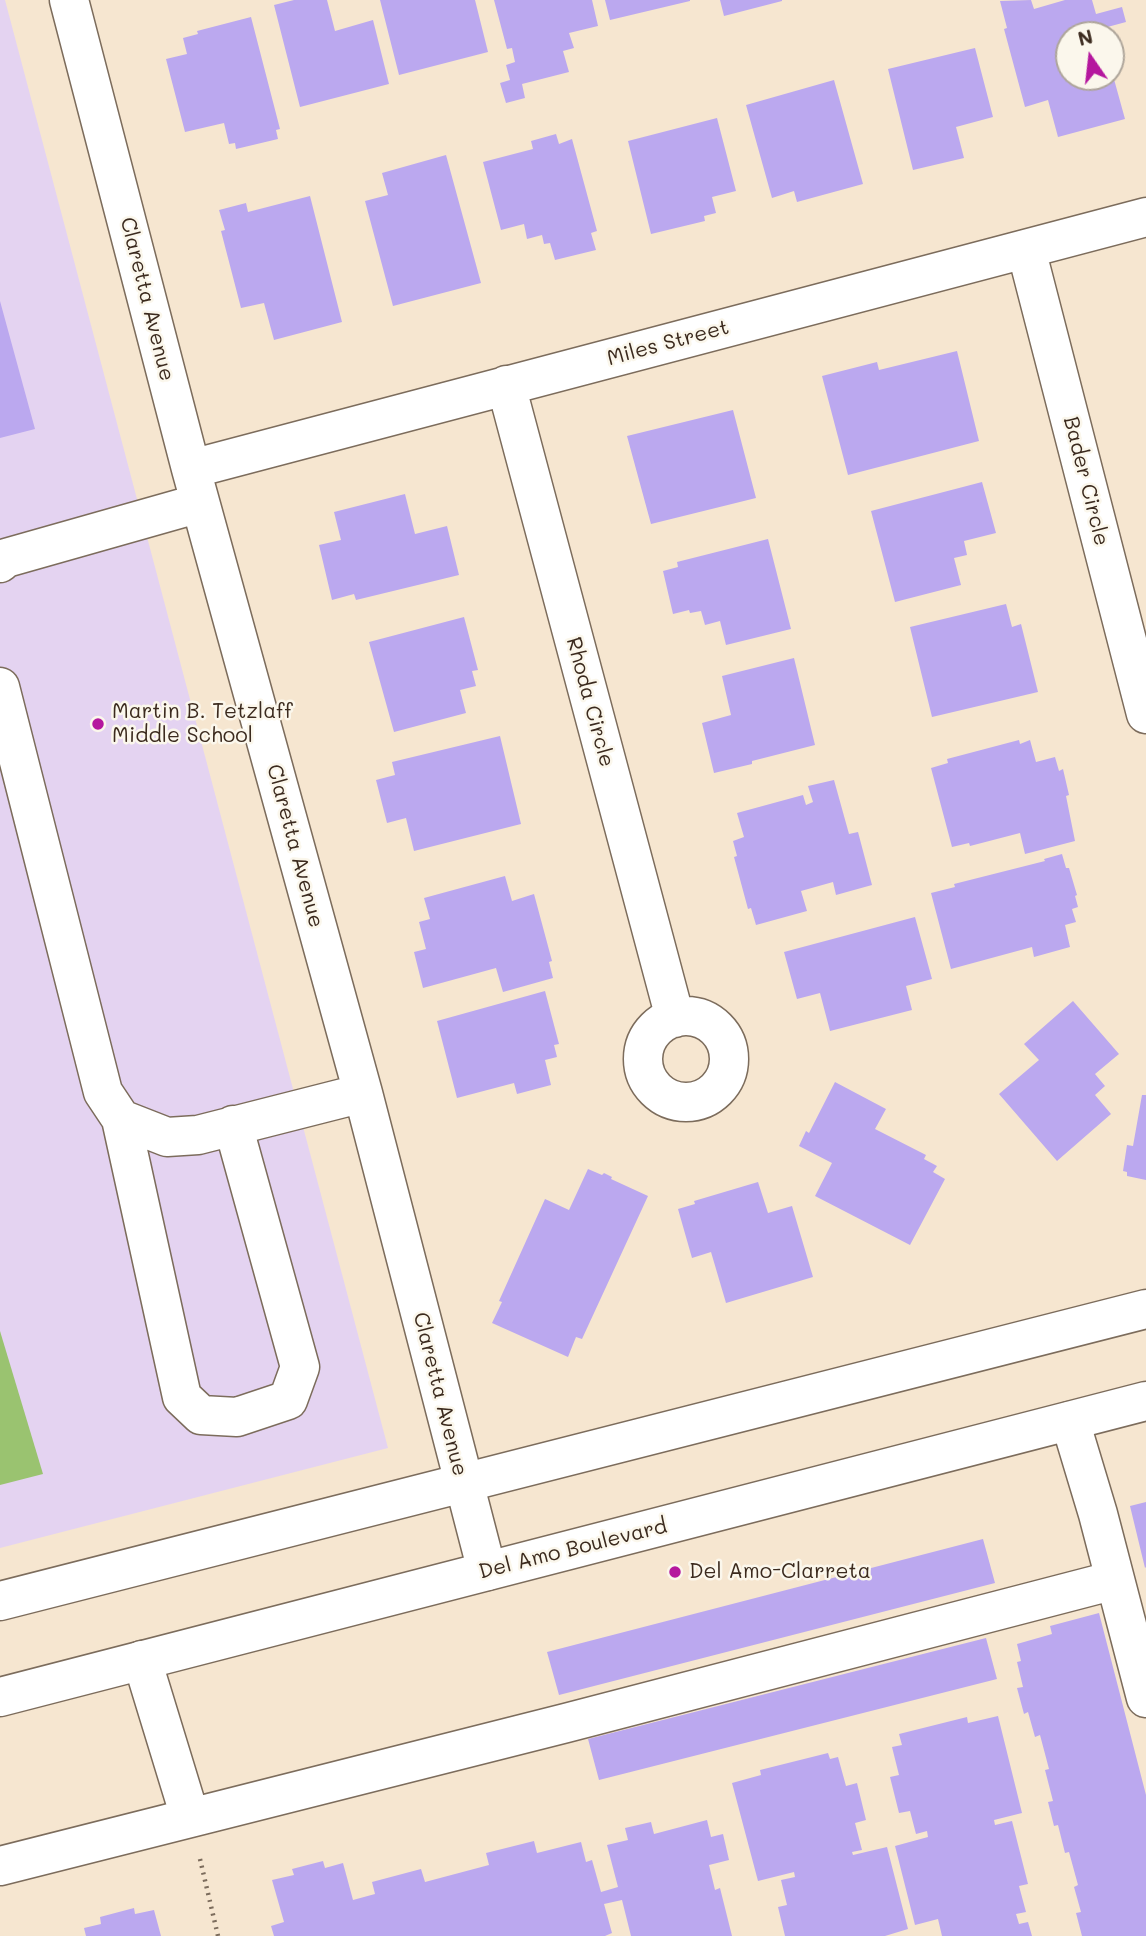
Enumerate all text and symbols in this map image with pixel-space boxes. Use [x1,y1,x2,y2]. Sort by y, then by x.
north arrow [1055,21,1125,91]
text: N [1075,23,1095,51]
street label: Claretta Avenue [114,215,180,383]
street label: Miles Street [604,315,732,371]
street label: Bader Circle [1058,414,1114,548]
street label: Rhoda Circle [561,634,619,770]
place label: Martin B. Tetzlaff Middle School [112,699,293,749]
marker: Martin B. Tetzlaff Middle School [90,716,106,732]
street label: Claretta Avenue [261,762,329,930]
street label: Claretta Avenue [407,1310,473,1478]
street label: Del Amo Boulevard [476,1513,670,1585]
place label: Del Amo-Clarreta [689,1559,871,1585]
marker: Del Amo-Clarreta [667,1564,683,1580]

